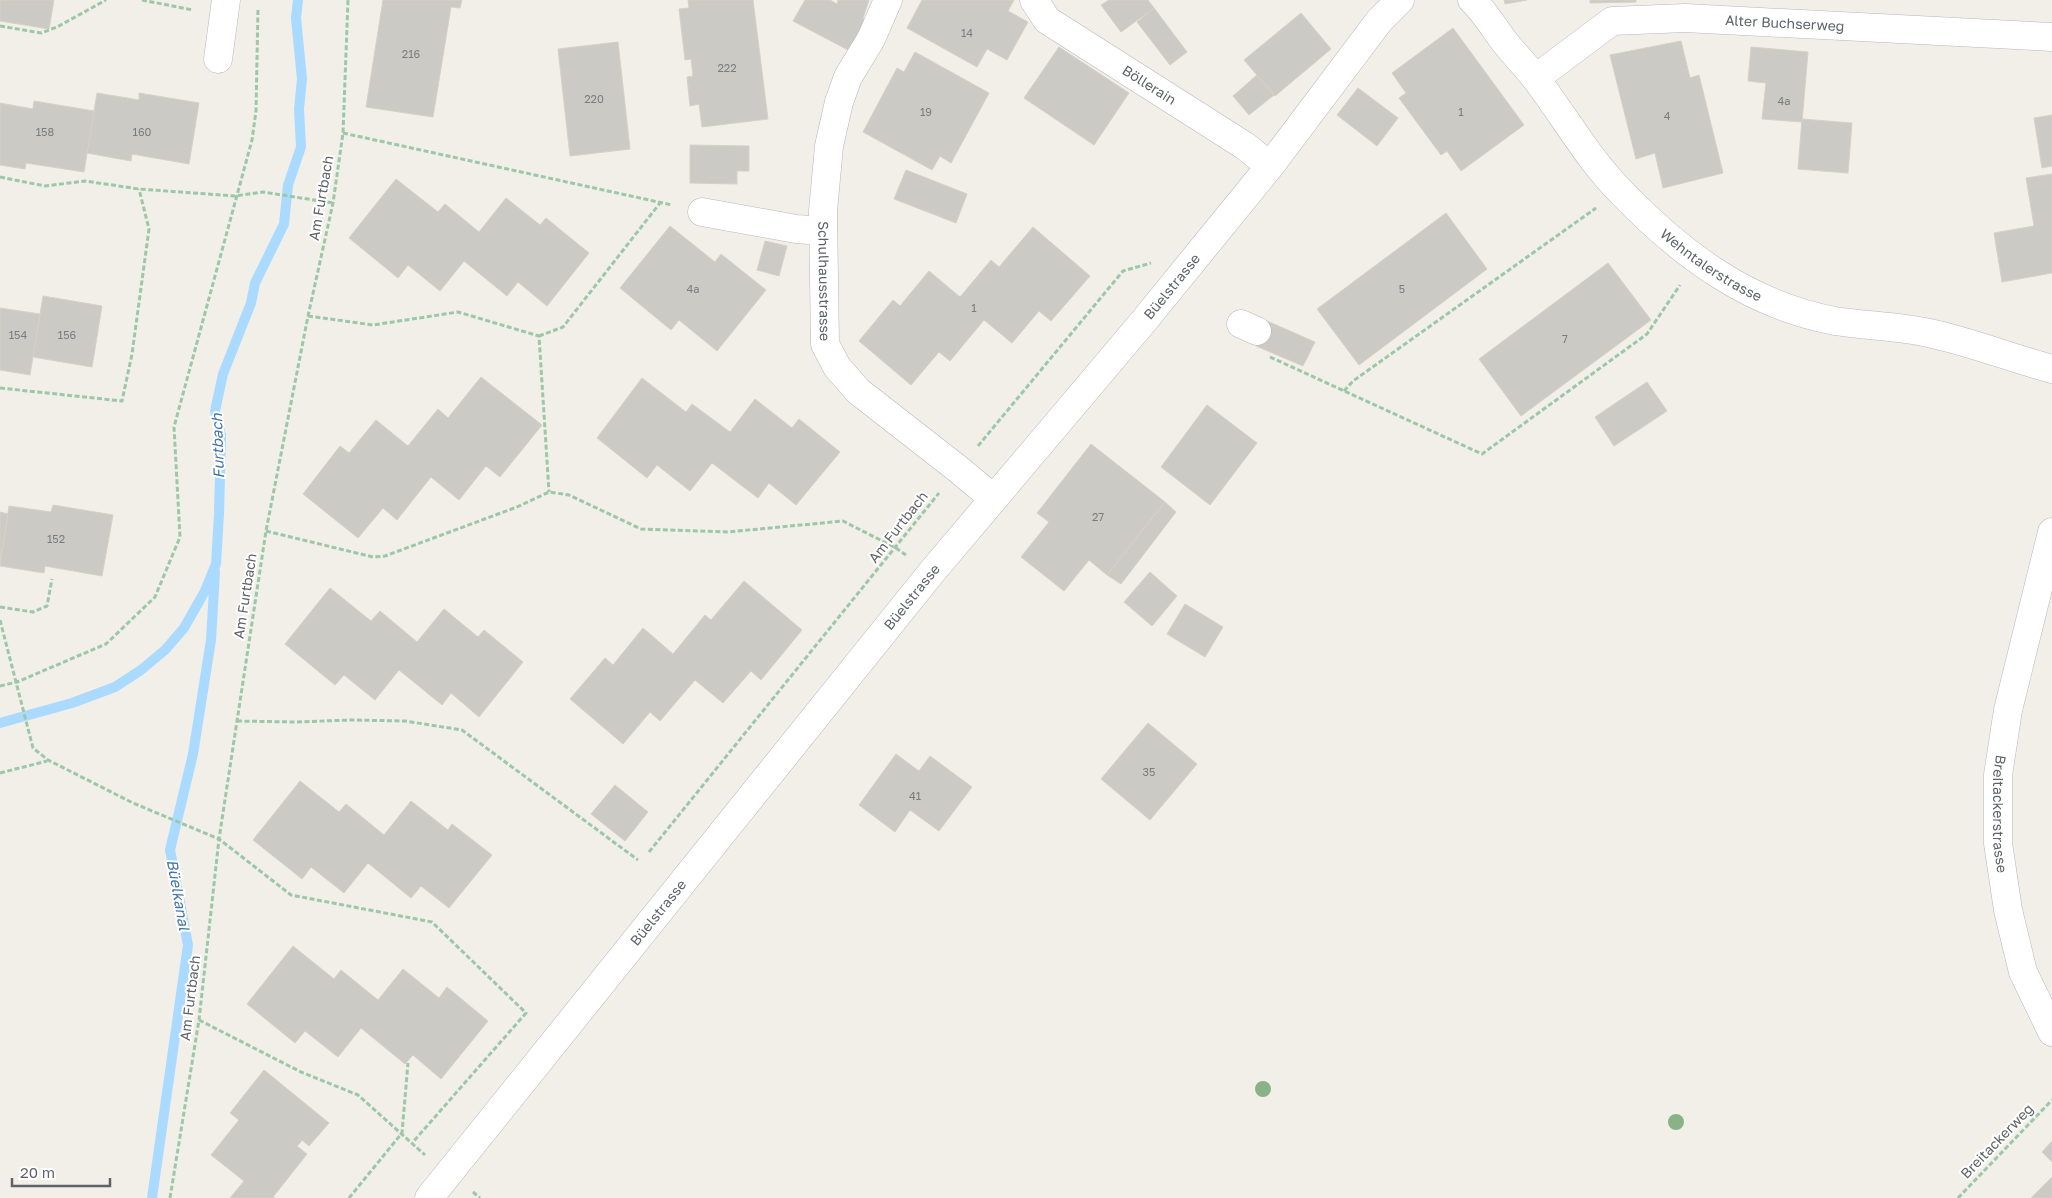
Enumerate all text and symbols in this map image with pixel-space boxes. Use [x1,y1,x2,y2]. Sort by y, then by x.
street label: Alter Buchserweg [1725,11,1845,34]
house number: 14 [961,26,973,39]
house number: 216 [402,47,421,60]
house number: 222 [717,61,737,74]
street label: Böllerain [1119,61,1180,108]
house number: 220 [584,92,604,105]
house number: 4a [1778,94,1790,107]
house number: 19 [920,105,932,118]
house number: 1 [1458,105,1464,118]
house number: 4 [1664,109,1671,122]
house number: 158 [36,125,54,138]
house number: 160 [133,125,152,138]
street label: Am Furtbach [305,154,336,242]
street label: Schulhausstrasse [815,221,834,341]
street label: Wehntalerstrasse [1657,225,1765,305]
street label: Büelstrasse [1140,250,1203,322]
house number: 4a [687,282,699,295]
house number: 5 [1399,282,1405,295]
house number: 1 [971,301,977,314]
house number: 154 [9,328,27,341]
house number: 156 [58,328,77,341]
house number: 7 [1562,332,1568,345]
water label: Furtbach [207,412,227,479]
street label: Am Furtbach [864,488,931,566]
house number: 27 [1092,510,1104,523]
house number: 152 [47,532,65,545]
street label: Am Furtbach [229,552,260,640]
street label: Büelstrasse [880,560,943,633]
street label: Breitackerstrasse [1990,754,2011,874]
house number: 35 [1143,765,1155,778]
house number: 41 [909,789,921,802]
water label: Büelkanal [164,858,194,933]
street label: Büelstrasse [626,876,689,949]
street label: Am Furtbach [176,954,203,1042]
street label: Breitackerweg [1957,1100,2036,1181]
scale bar [12,1156,110,1188]
text: 20 m [20,1163,55,1181]

